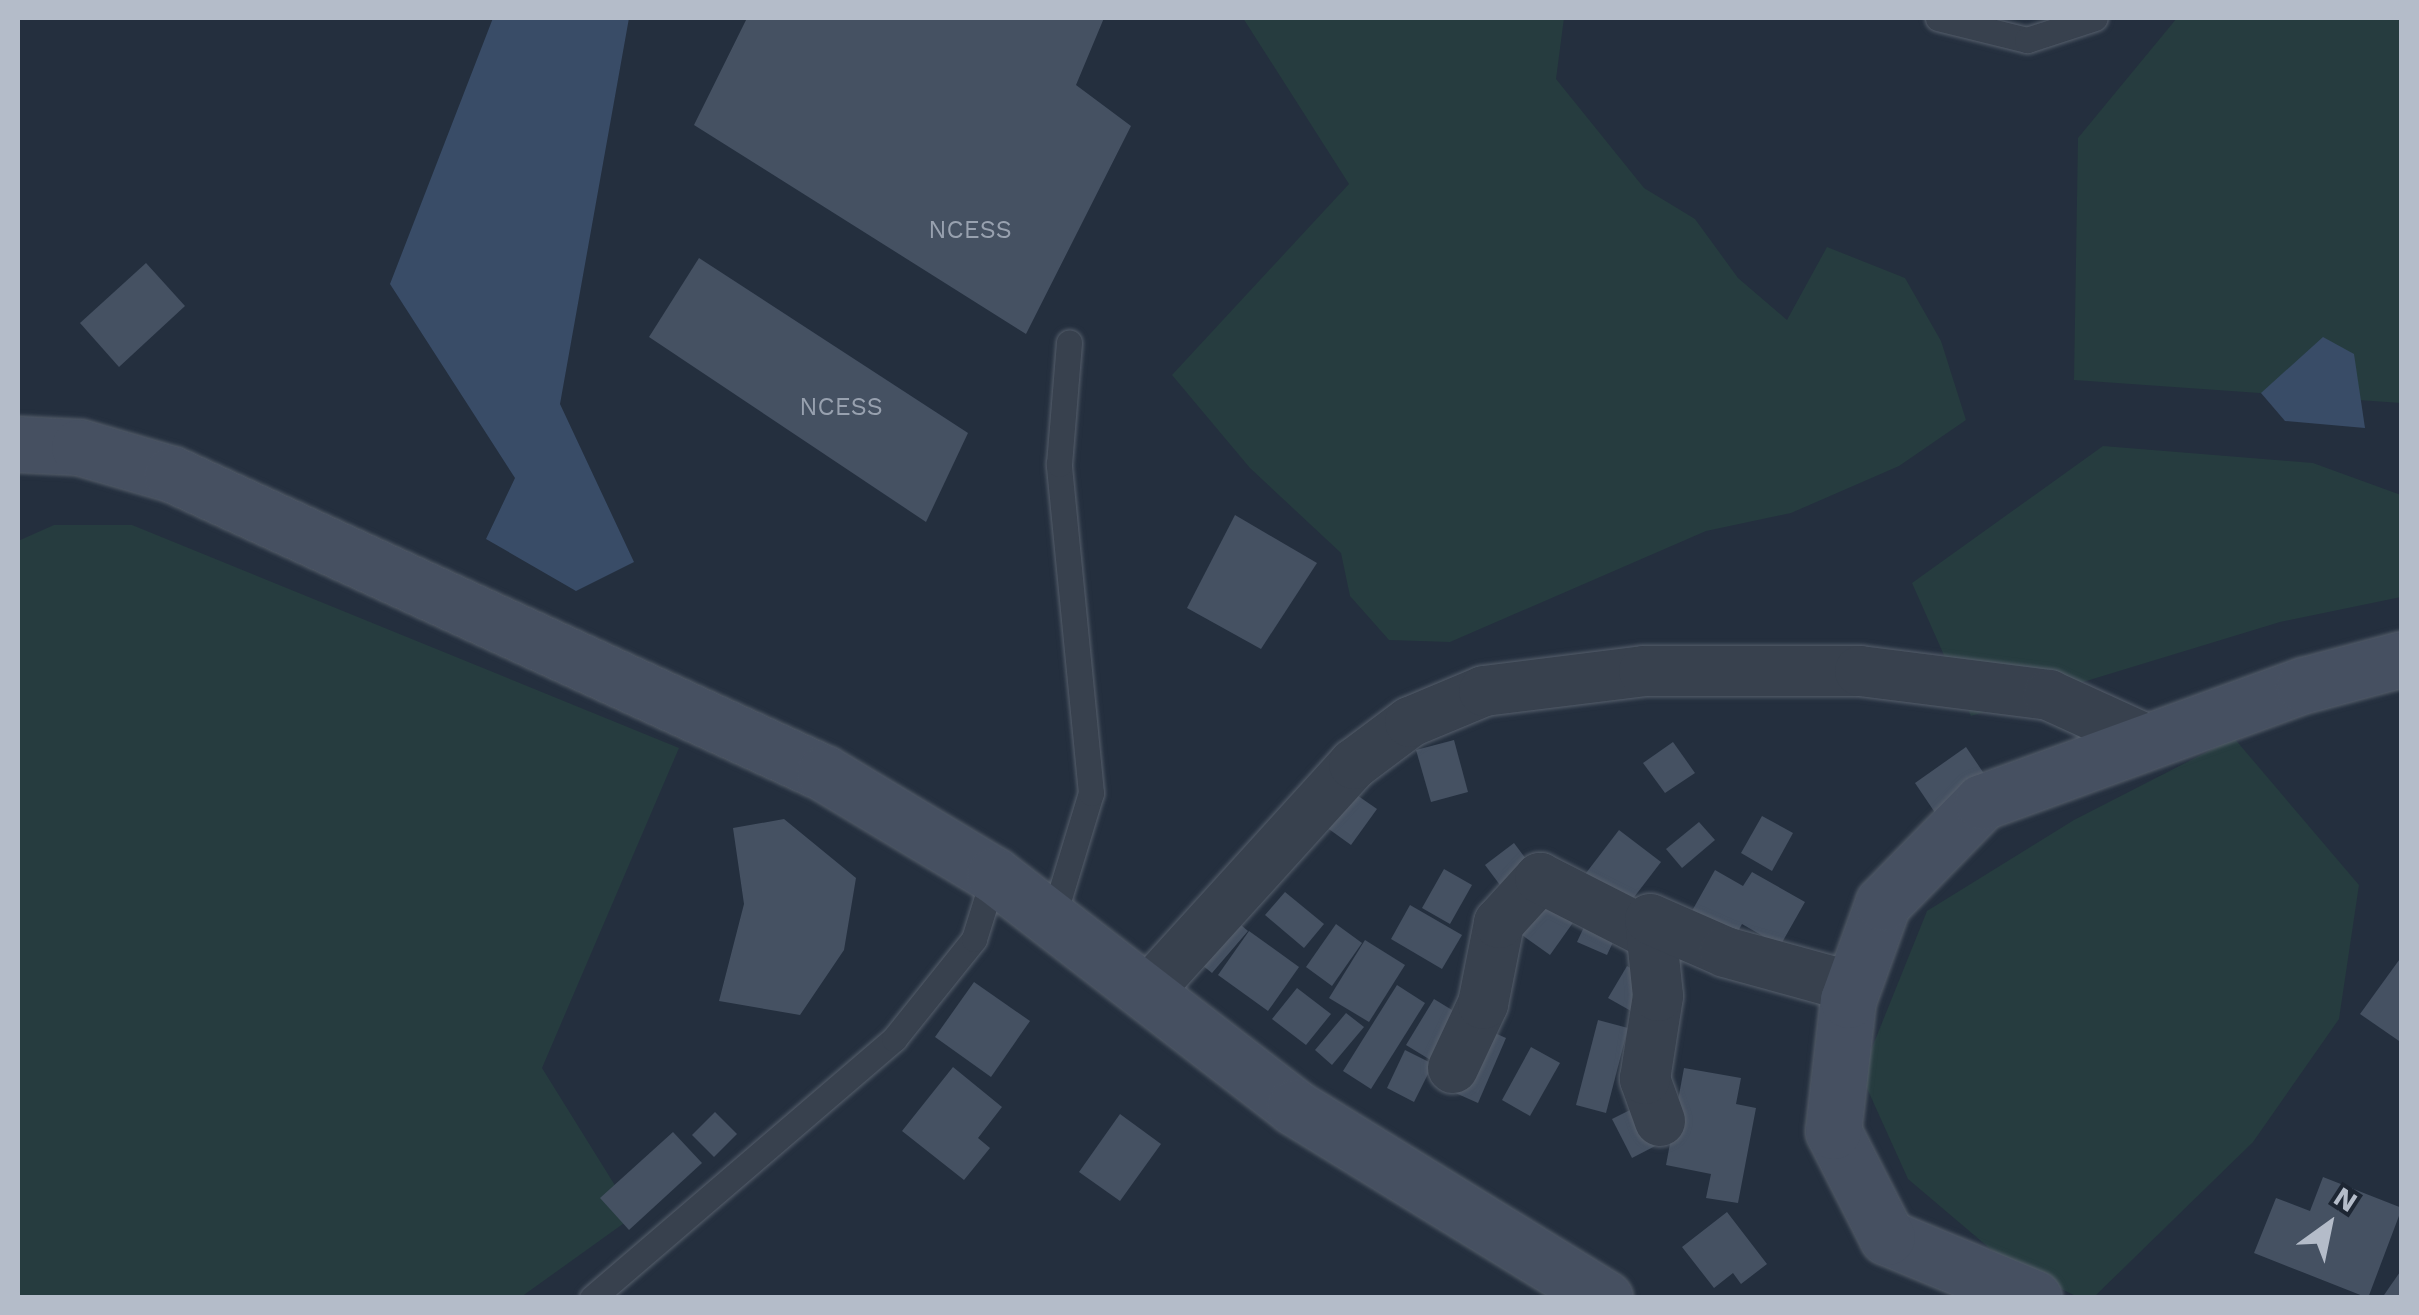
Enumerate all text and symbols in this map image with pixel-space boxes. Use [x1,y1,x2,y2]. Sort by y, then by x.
house number: NCESS [928,215,1012,245]
house number: NCESS [799,392,883,422]
north arrow [2279,1175,2379,1275]
text: N [2328,1180,2363,1219]

